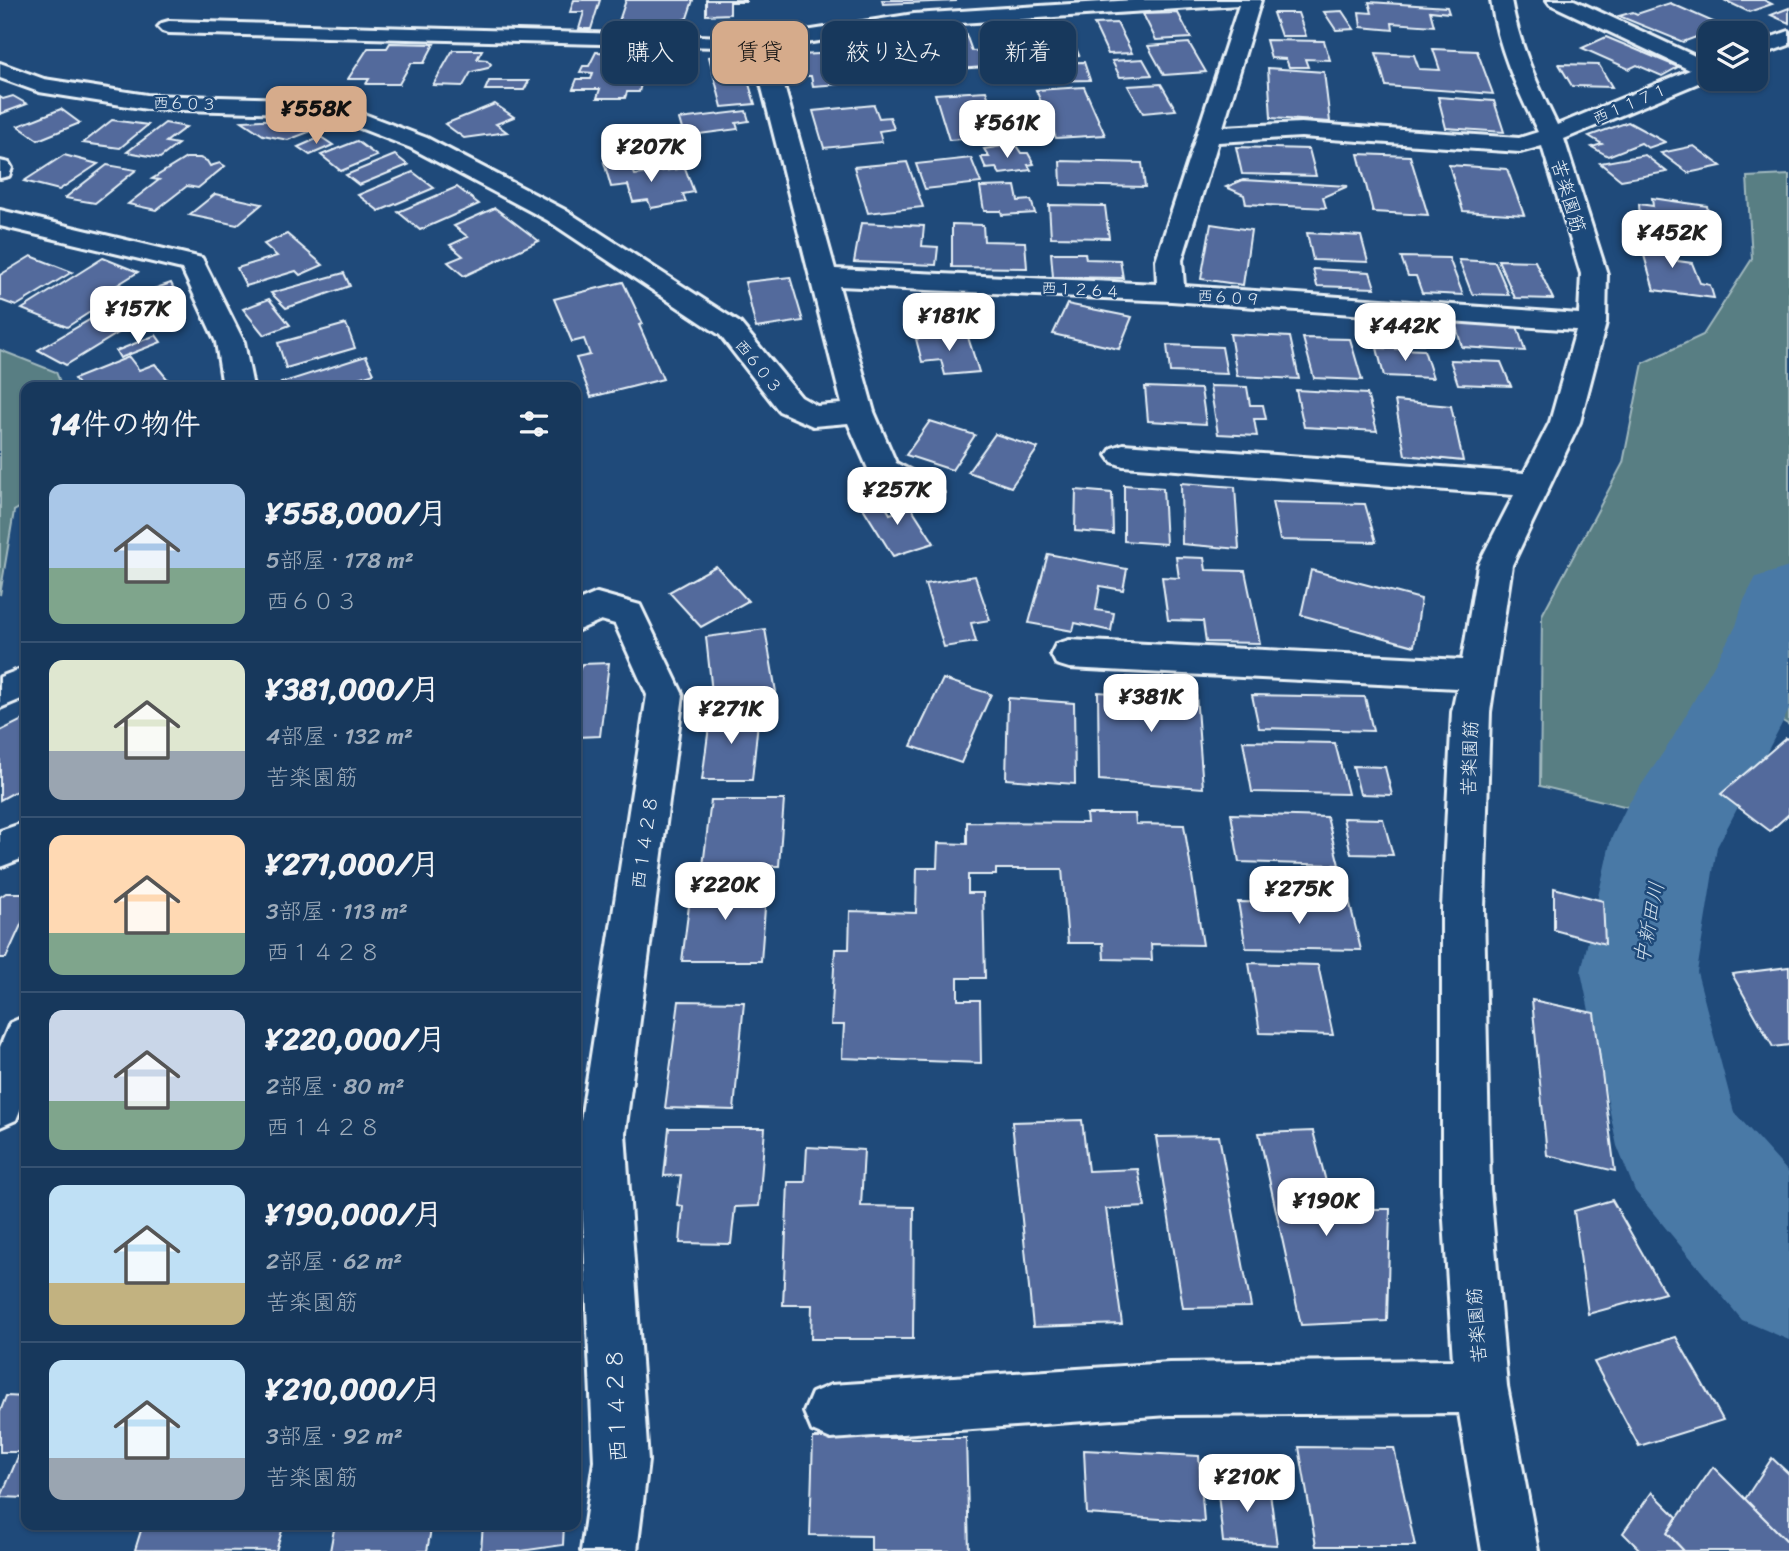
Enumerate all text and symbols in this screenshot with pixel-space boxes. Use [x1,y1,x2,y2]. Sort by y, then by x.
chip: 購入 [602,21,698,84]
chip: 賃貸 [712,21,808,84]
chip: 絞り込み [822,21,966,84]
chip: 新着 [980,21,1076,84]
map controls [1698,21,1768,91]
button: layers [1698,21,1768,91]
street label: 西１１７１ [1588,74,1673,132]
pin: ¥558K [267,86,365,146]
street label: 西６０３ [152,88,217,119]
text: ¥558K [282,88,350,129]
pin: ¥561K [958,100,1056,160]
text: ¥561K [975,102,1039,143]
pin: ¥207K [602,124,700,184]
text: ¥207K [617,126,685,167]
street label: 苦楽園筋 [1542,155,1595,237]
pin: ¥452K [1623,210,1721,270]
text: ¥452K [1638,212,1706,253]
street label: 西１２６４ [1040,273,1122,306]
street label: 西６０９ [1196,281,1262,314]
pin: ¥157K [89,286,187,346]
text: ¥157K [106,288,170,329]
pin: ¥181K [900,294,998,353]
text: ¥181K [919,295,979,336]
pin: ¥442K [1356,304,1454,363]
text: ¥442K [1371,305,1439,346]
street label: 西６０３ [727,332,790,400]
text: 14件の物件 [49,397,201,451]
icon: filters [515,405,553,443]
pin: ¥257K [848,468,946,527]
text: ¥257K [863,469,931,510]
text: ¥558,000/月 [266,486,447,540]
icon: home [105,512,189,596]
text: 5部屋 · 178 m² [266,540,414,581]
text: 西６０３ [266,581,358,622]
text: ¥381,000/月 [266,662,440,716]
pin: ¥381K [1102,674,1200,734]
text: ¥381K [1119,676,1183,717]
pin: ¥271K [682,686,780,746]
icon: home [105,688,189,772]
text: ¥271K [699,688,763,729]
text: 4部屋 · 132 m² [266,716,413,757]
street label: 苦楽園筋 [1452,719,1487,797]
text: 苦楽園筋 [266,757,358,798]
street label: 西１４２８ [622,793,667,891]
text: ¥271,000/月 [266,837,440,891]
pin: ¥220K [676,862,774,922]
icon: home [105,863,189,947]
text: ¥220K [691,864,759,905]
pin: ¥275K [1250,866,1348,926]
text: ¥275K [1265,868,1333,909]
water label: 中新田川 [1622,878,1676,968]
text: 3部屋 · 113 m² [266,891,408,932]
text: 西１４２８ [266,932,381,973]
text: ¥220,000/月 [266,1012,446,1066]
icon: home [105,1038,189,1122]
text: 2部屋 · 80 m² [266,1066,404,1107]
text: 西１４２８ [266,1107,381,1148]
pin: ¥190K [1277,1178,1375,1238]
text: ¥190K [1293,1180,1359,1221]
text: ¥190,000/月 [266,1187,443,1241]
icon: home [105,1213,189,1297]
text: 2部屋 · 62 m² [266,1241,402,1282]
text: 苦楽園筋 [266,1282,358,1323]
street label: 苦楽園筋 [1457,1286,1496,1364]
street label: 西１４２８ [594,1347,639,1463]
text: ¥210,000/月 [266,1362,442,1416]
icon: home [105,1388,189,1472]
text: 3部屋 · 92 m² [266,1416,403,1457]
pin: ¥210K [1198,1454,1296,1514]
text: ¥210K [1215,1456,1279,1497]
text: 苦楽園筋 [266,1457,358,1498]

